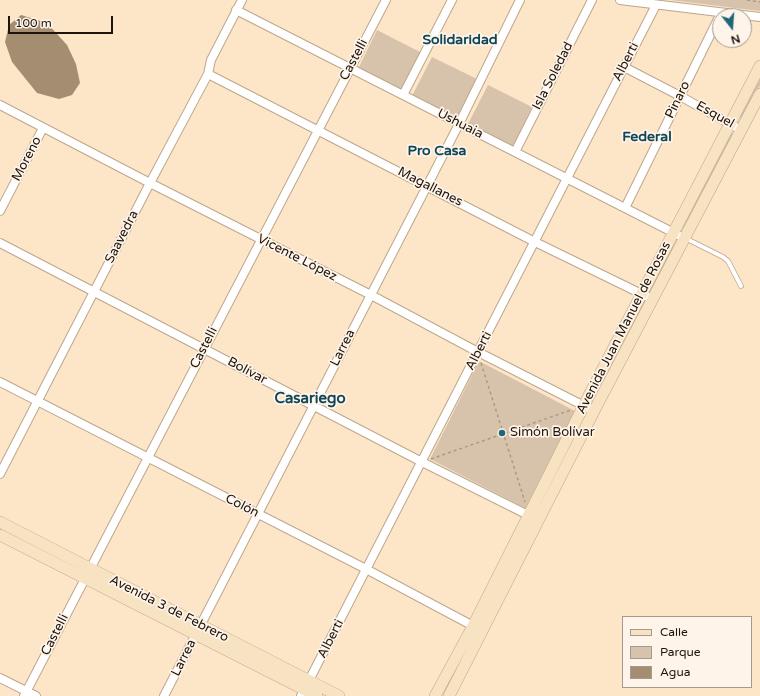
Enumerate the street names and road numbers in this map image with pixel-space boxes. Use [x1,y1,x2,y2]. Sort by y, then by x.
street label: Castelli [337,37,371,83]
street label: Isla Soledad [529,40,577,112]
street label: Alberti [610,40,642,84]
street label: Pinaro [662,79,694,121]
street label: Esquel [693,98,737,132]
street label: Ushuaia [434,106,486,142]
street label: Moreno [9,134,45,184]
street label: Magallanes [395,164,465,210]
street label: Saavedra [102,208,142,266]
street label: Vicente López [255,231,339,285]
street label: Avenida Juan Manuel de Rosas [574,239,674,417]
street label: Castelli [187,325,221,371]
street label: Larrea [327,327,359,369]
street label: Alberti [463,329,495,373]
street label: Bolívar [225,354,269,388]
street label: Colón [223,491,261,521]
street label: Avenida 3 de Febrero [107,572,231,646]
street label: Castelli [38,612,72,658]
street label: Alberti [315,617,347,661]
street label: Larrea [168,637,200,679]

